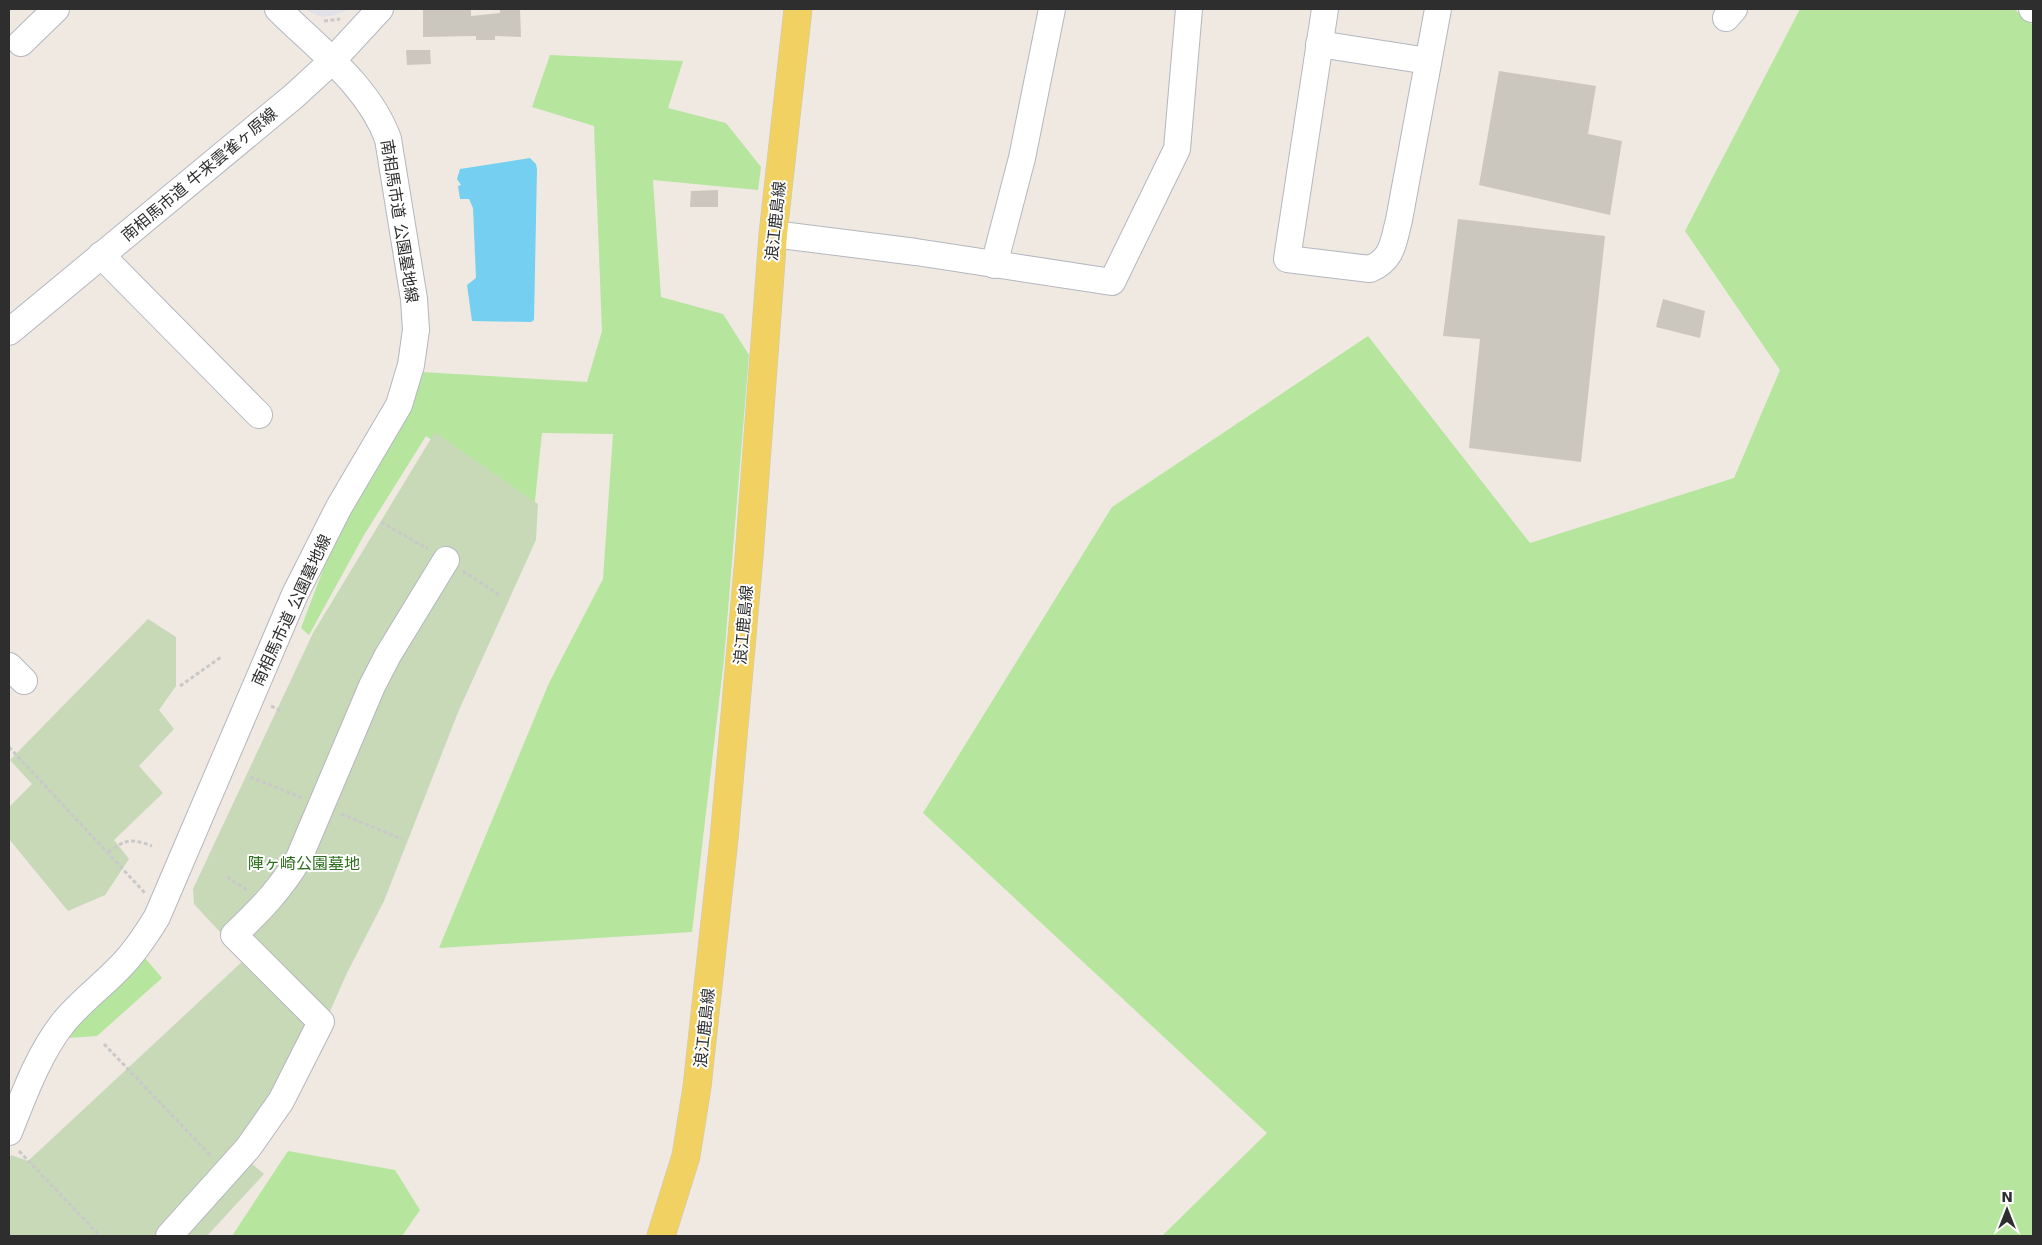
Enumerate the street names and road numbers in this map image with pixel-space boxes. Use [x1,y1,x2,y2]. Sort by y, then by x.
street label: 南相馬市道 牛来雲雀ヶ原線 [118,104,281,245]
street label: 南相馬市道 公園墓地線 [377,138,422,304]
street label: 浪江鹿島線 [762,180,789,262]
street label: 南相馬市道 公園墓地線 [248,531,335,689]
street label: 浪江鹿島線 [731,584,756,666]
street label: 浪江鹿島線 [691,987,718,1069]

